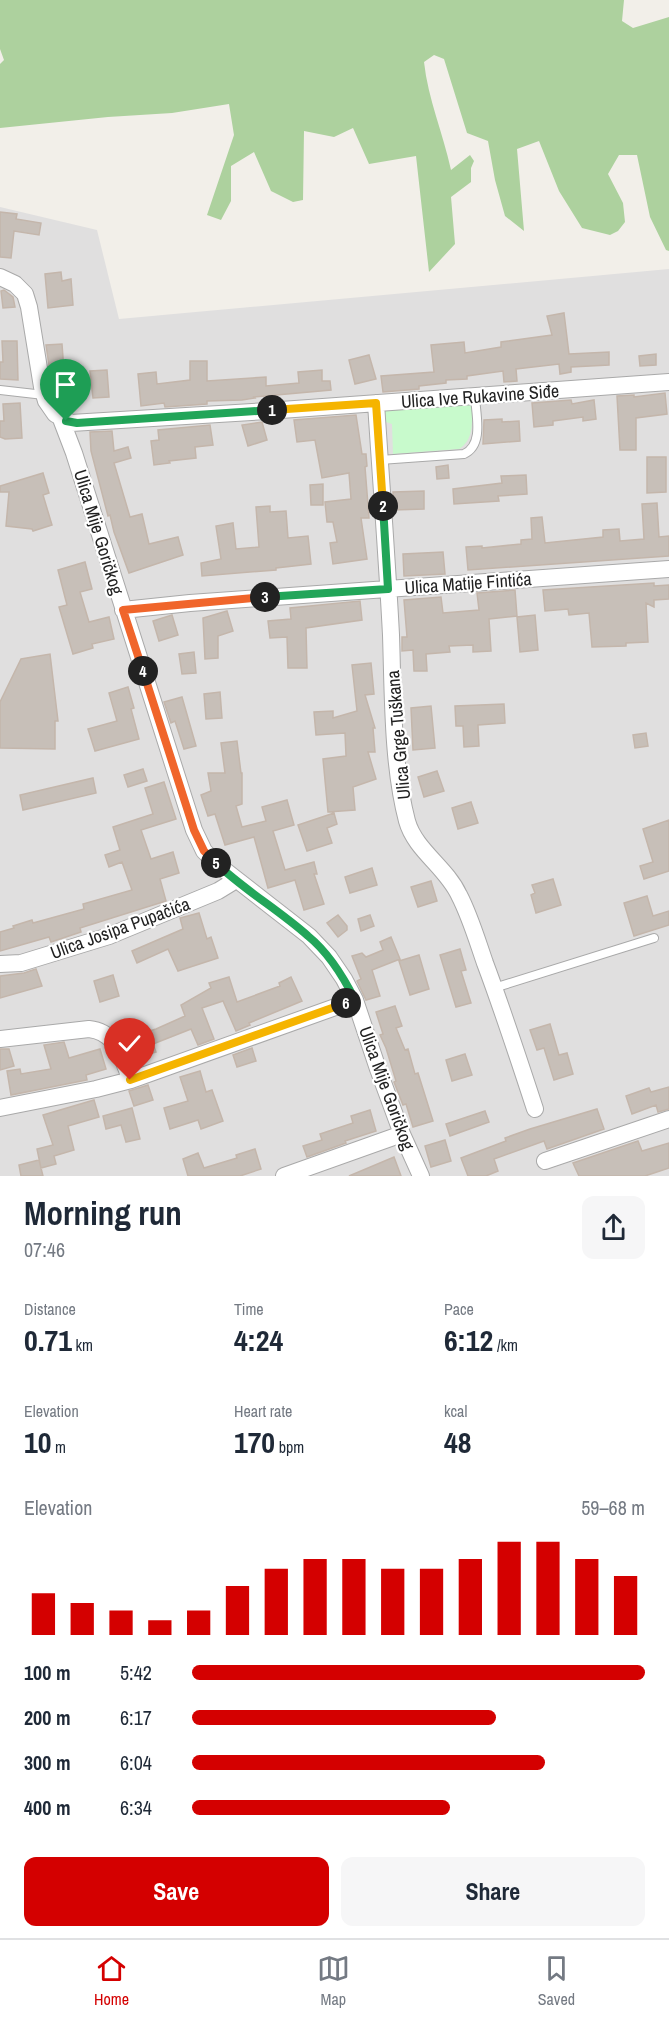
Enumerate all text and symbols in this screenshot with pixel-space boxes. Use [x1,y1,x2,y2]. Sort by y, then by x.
pin [40,359,91,421]
icon: arrive [49,368,82,401]
street label: Ulica Ive Rukavine Siđe [400,378,560,414]
pin: 1 [257,395,287,425]
text: 1 [268,399,276,421]
street label: Ulica Mije Goričkog [68,466,130,598]
pin: 2 [368,491,398,521]
text: 2 [379,495,387,517]
street label: Ulica Matije Fintića [404,566,532,600]
pin: 3 [250,582,280,612]
text: 3 [261,586,269,608]
pin: 4 [128,656,158,686]
text: 4 [139,660,147,682]
street label: Ulica Grge Tuškana [380,669,416,801]
pin: 5 [201,848,231,878]
text: 5 [212,852,220,874]
street label: Ulica Josipa Pupačića [47,891,193,965]
pin: 6 [331,988,361,1018]
text: 6 [342,992,350,1014]
pin [104,1018,155,1080]
street label: Ulica Mije Goričkog [353,1023,421,1154]
icon: check [113,1027,146,1060]
text: Morning run [24,1191,182,1235]
button: share [582,1196,645,1259]
text: 07:46 [24,1236,65,1263]
text: Distance [24,1298,76,1320]
text: Time [234,1298,264,1320]
text: Pace [444,1298,474,1320]
text: 0.71 [24,1320,72,1360]
text: 4:24 [234,1320,283,1360]
text: 6:12 [444,1320,493,1360]
text: km [72,1334,93,1356]
text: /km [493,1334,518,1356]
text: Elevation [24,1400,79,1422]
text: Heart rate [234,1400,292,1422]
text: kcal [444,1400,467,1422]
text: 10 [24,1422,51,1462]
text: 170 [234,1422,275,1462]
text: 48 [444,1422,471,1462]
text: m [51,1436,66,1458]
text: bpm [275,1436,304,1458]
text: Elevation [24,1494,92,1521]
text: 59–68 m [581,1494,645,1521]
text: 100 m [24,1659,71,1686]
text: 5:42 [120,1659,152,1686]
text: 200 m [24,1704,71,1731]
text: 6:17 [120,1704,152,1731]
text: 300 m [24,1749,71,1776]
text: 6:04 [120,1749,152,1776]
text: 400 m [24,1794,71,1821]
text: 6:34 [120,1794,152,1821]
button: Save [24,1857,329,1926]
button: Share [341,1857,645,1926]
tab: Home [94,1952,129,2010]
tab: Map [317,1952,350,2010]
tab: Saved [538,1952,575,2010]

